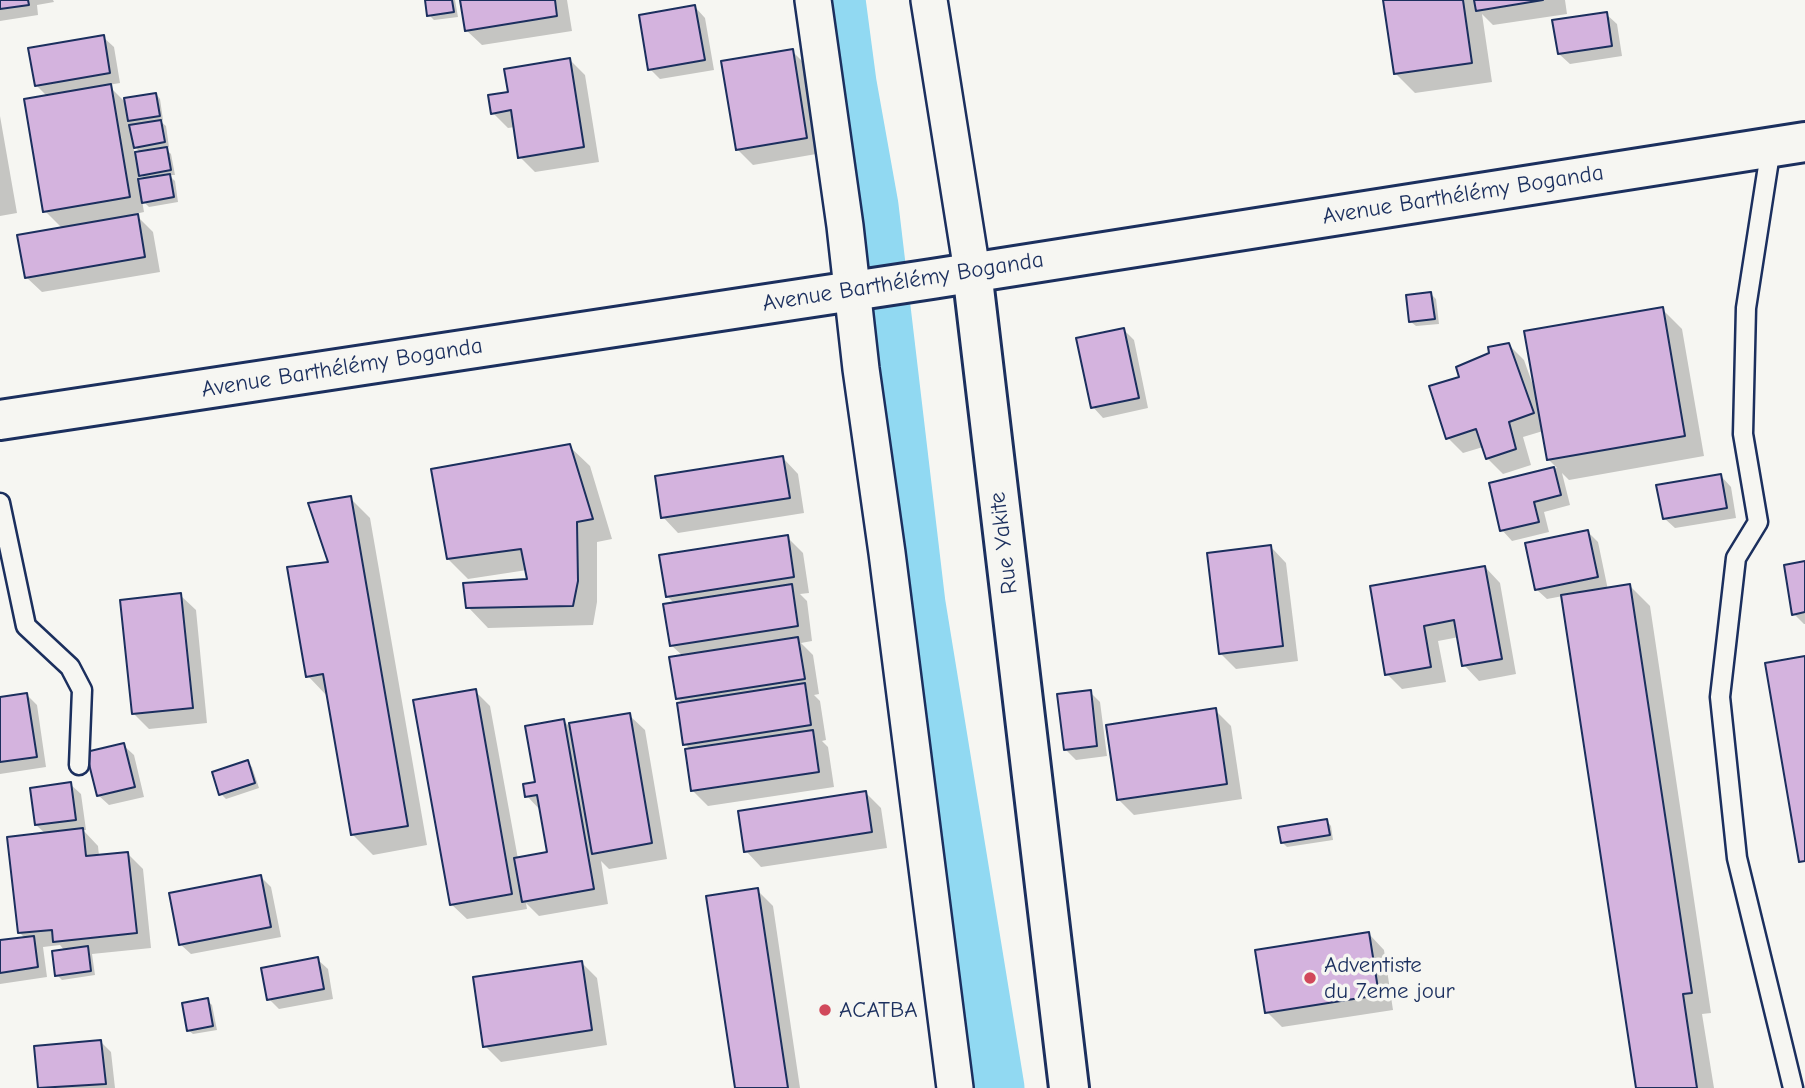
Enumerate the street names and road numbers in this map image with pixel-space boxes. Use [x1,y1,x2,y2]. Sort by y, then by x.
street label: Avenue Barthélémy Boganda [1320,159,1606,231]
street label: Avenue Barthélémy Boganda [760,246,1046,318]
street label: Avenue Barthélémy Boganda [199,332,485,404]
street label: Rue Yakite [984,490,1024,596]

